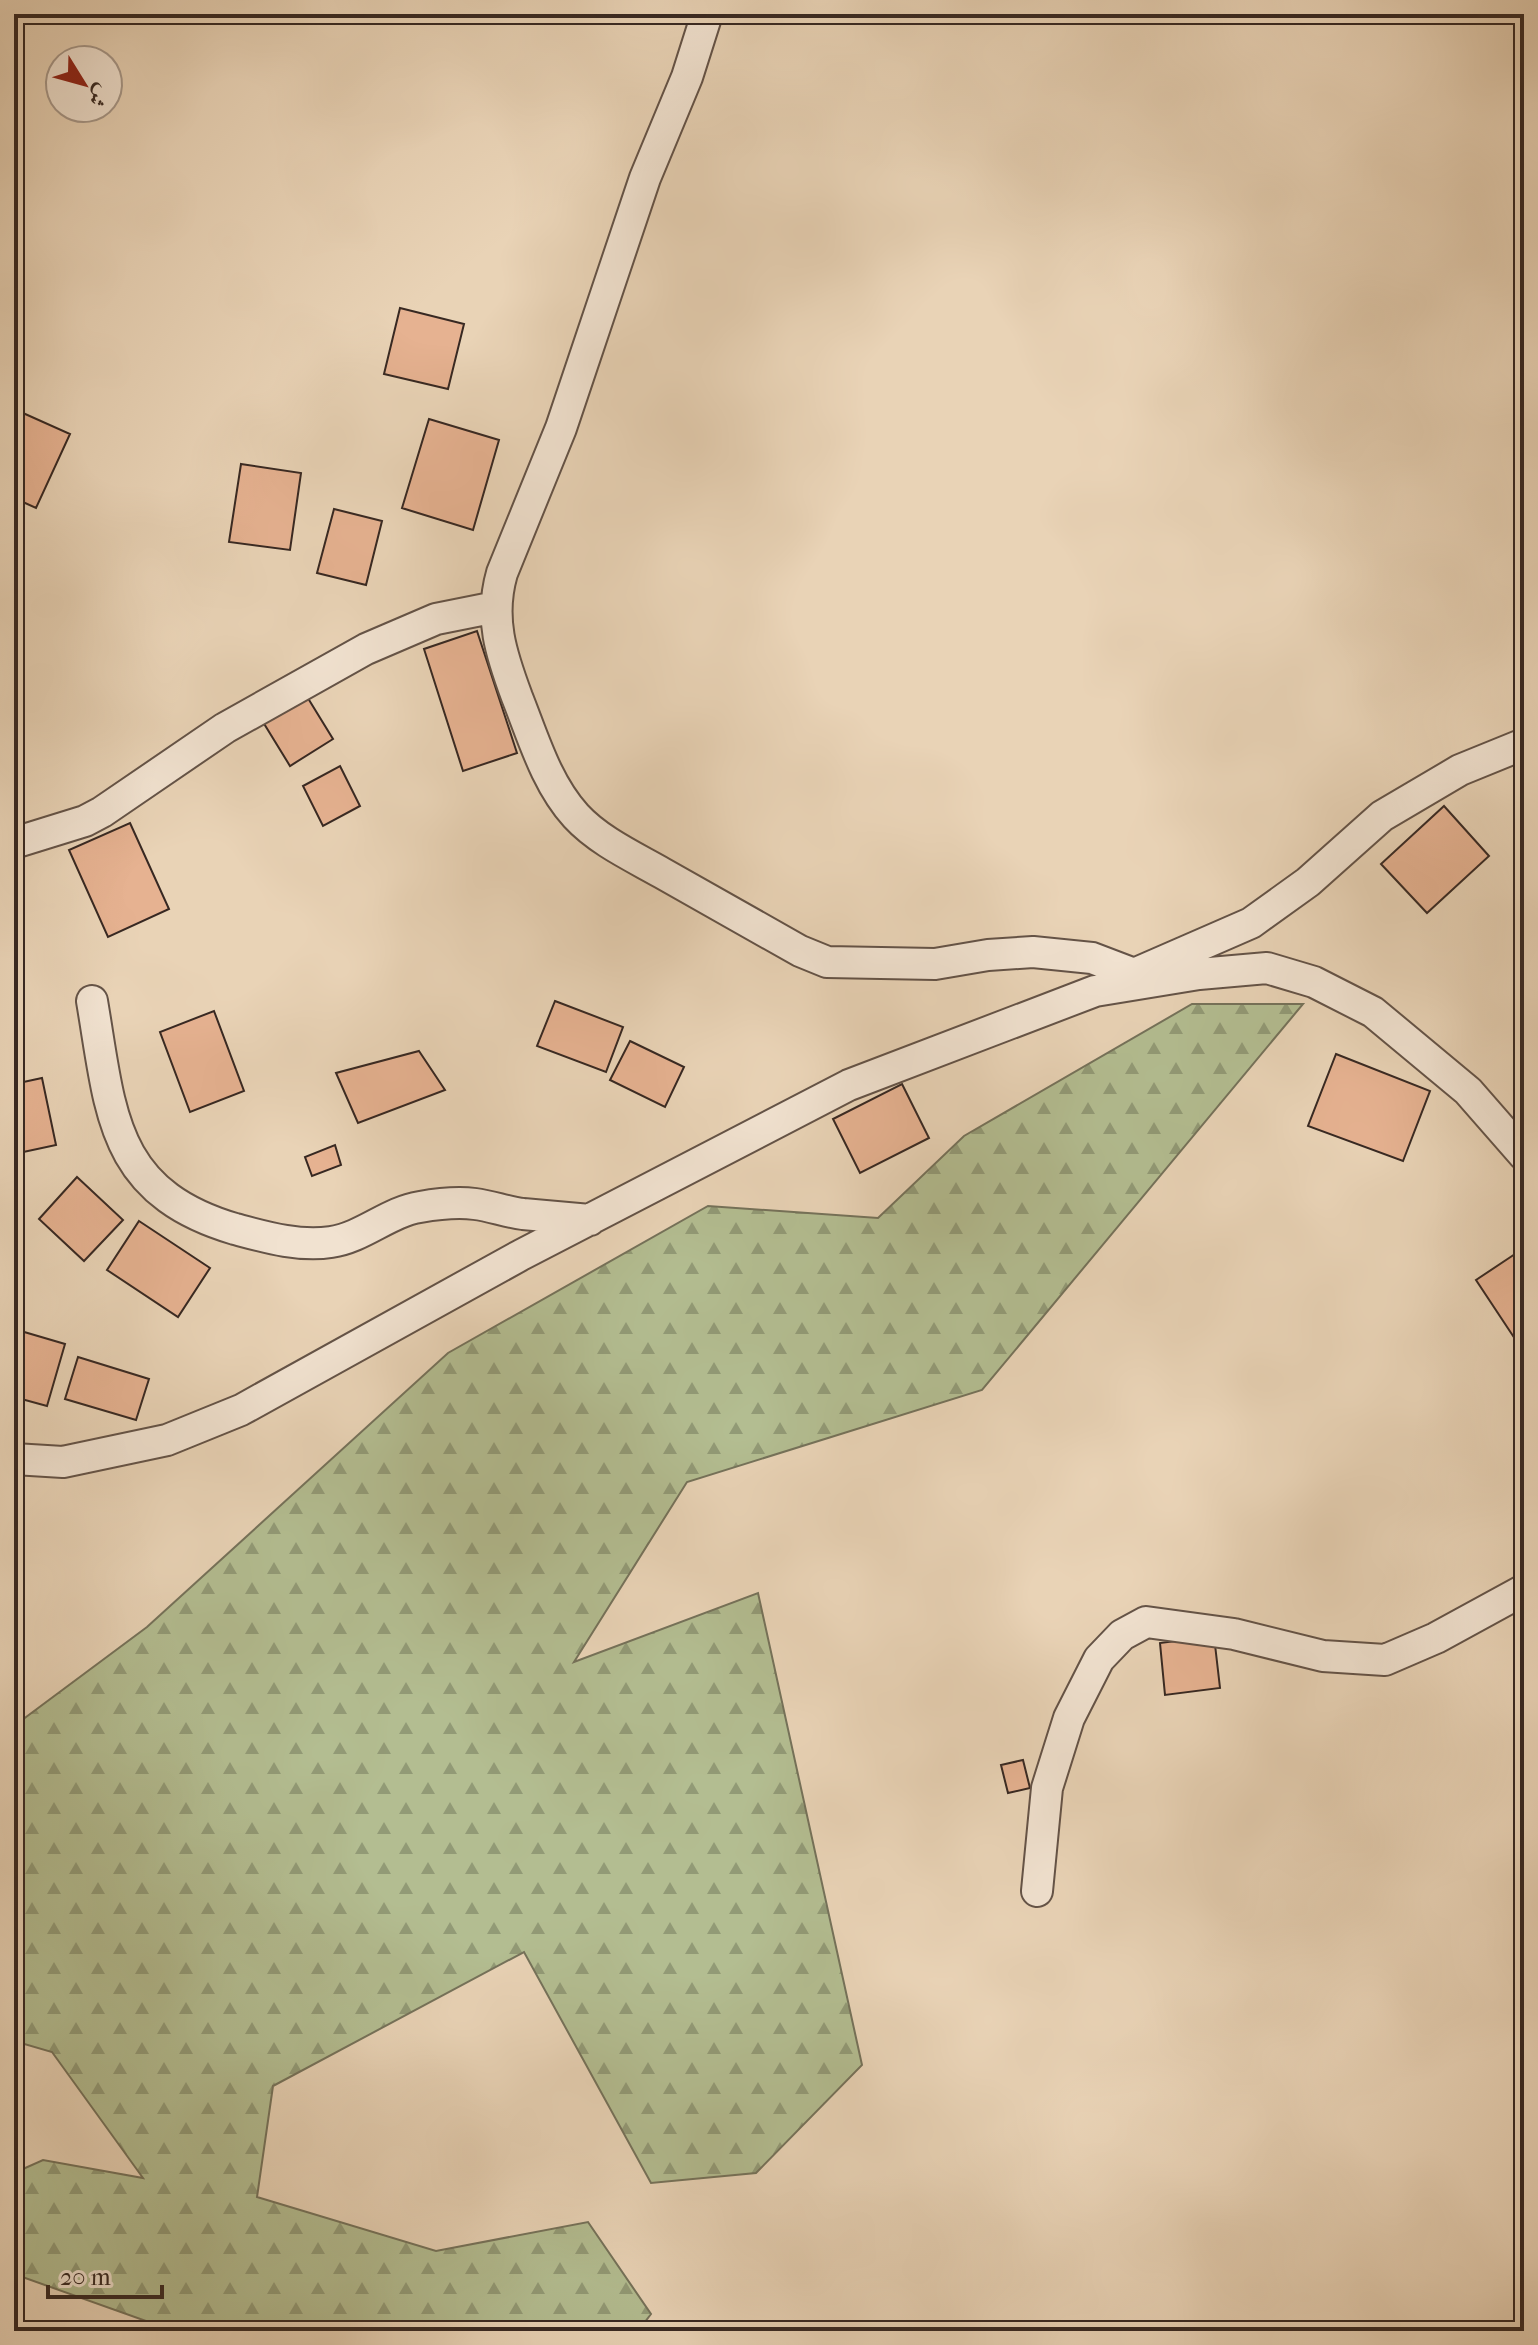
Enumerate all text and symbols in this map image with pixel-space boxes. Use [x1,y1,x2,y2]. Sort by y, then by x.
north arrow [44,44,124,124]
text: ش [82,79,116,112]
scale bar [48,2249,162,2299]
text: 20 m [60,2263,111,2291]

